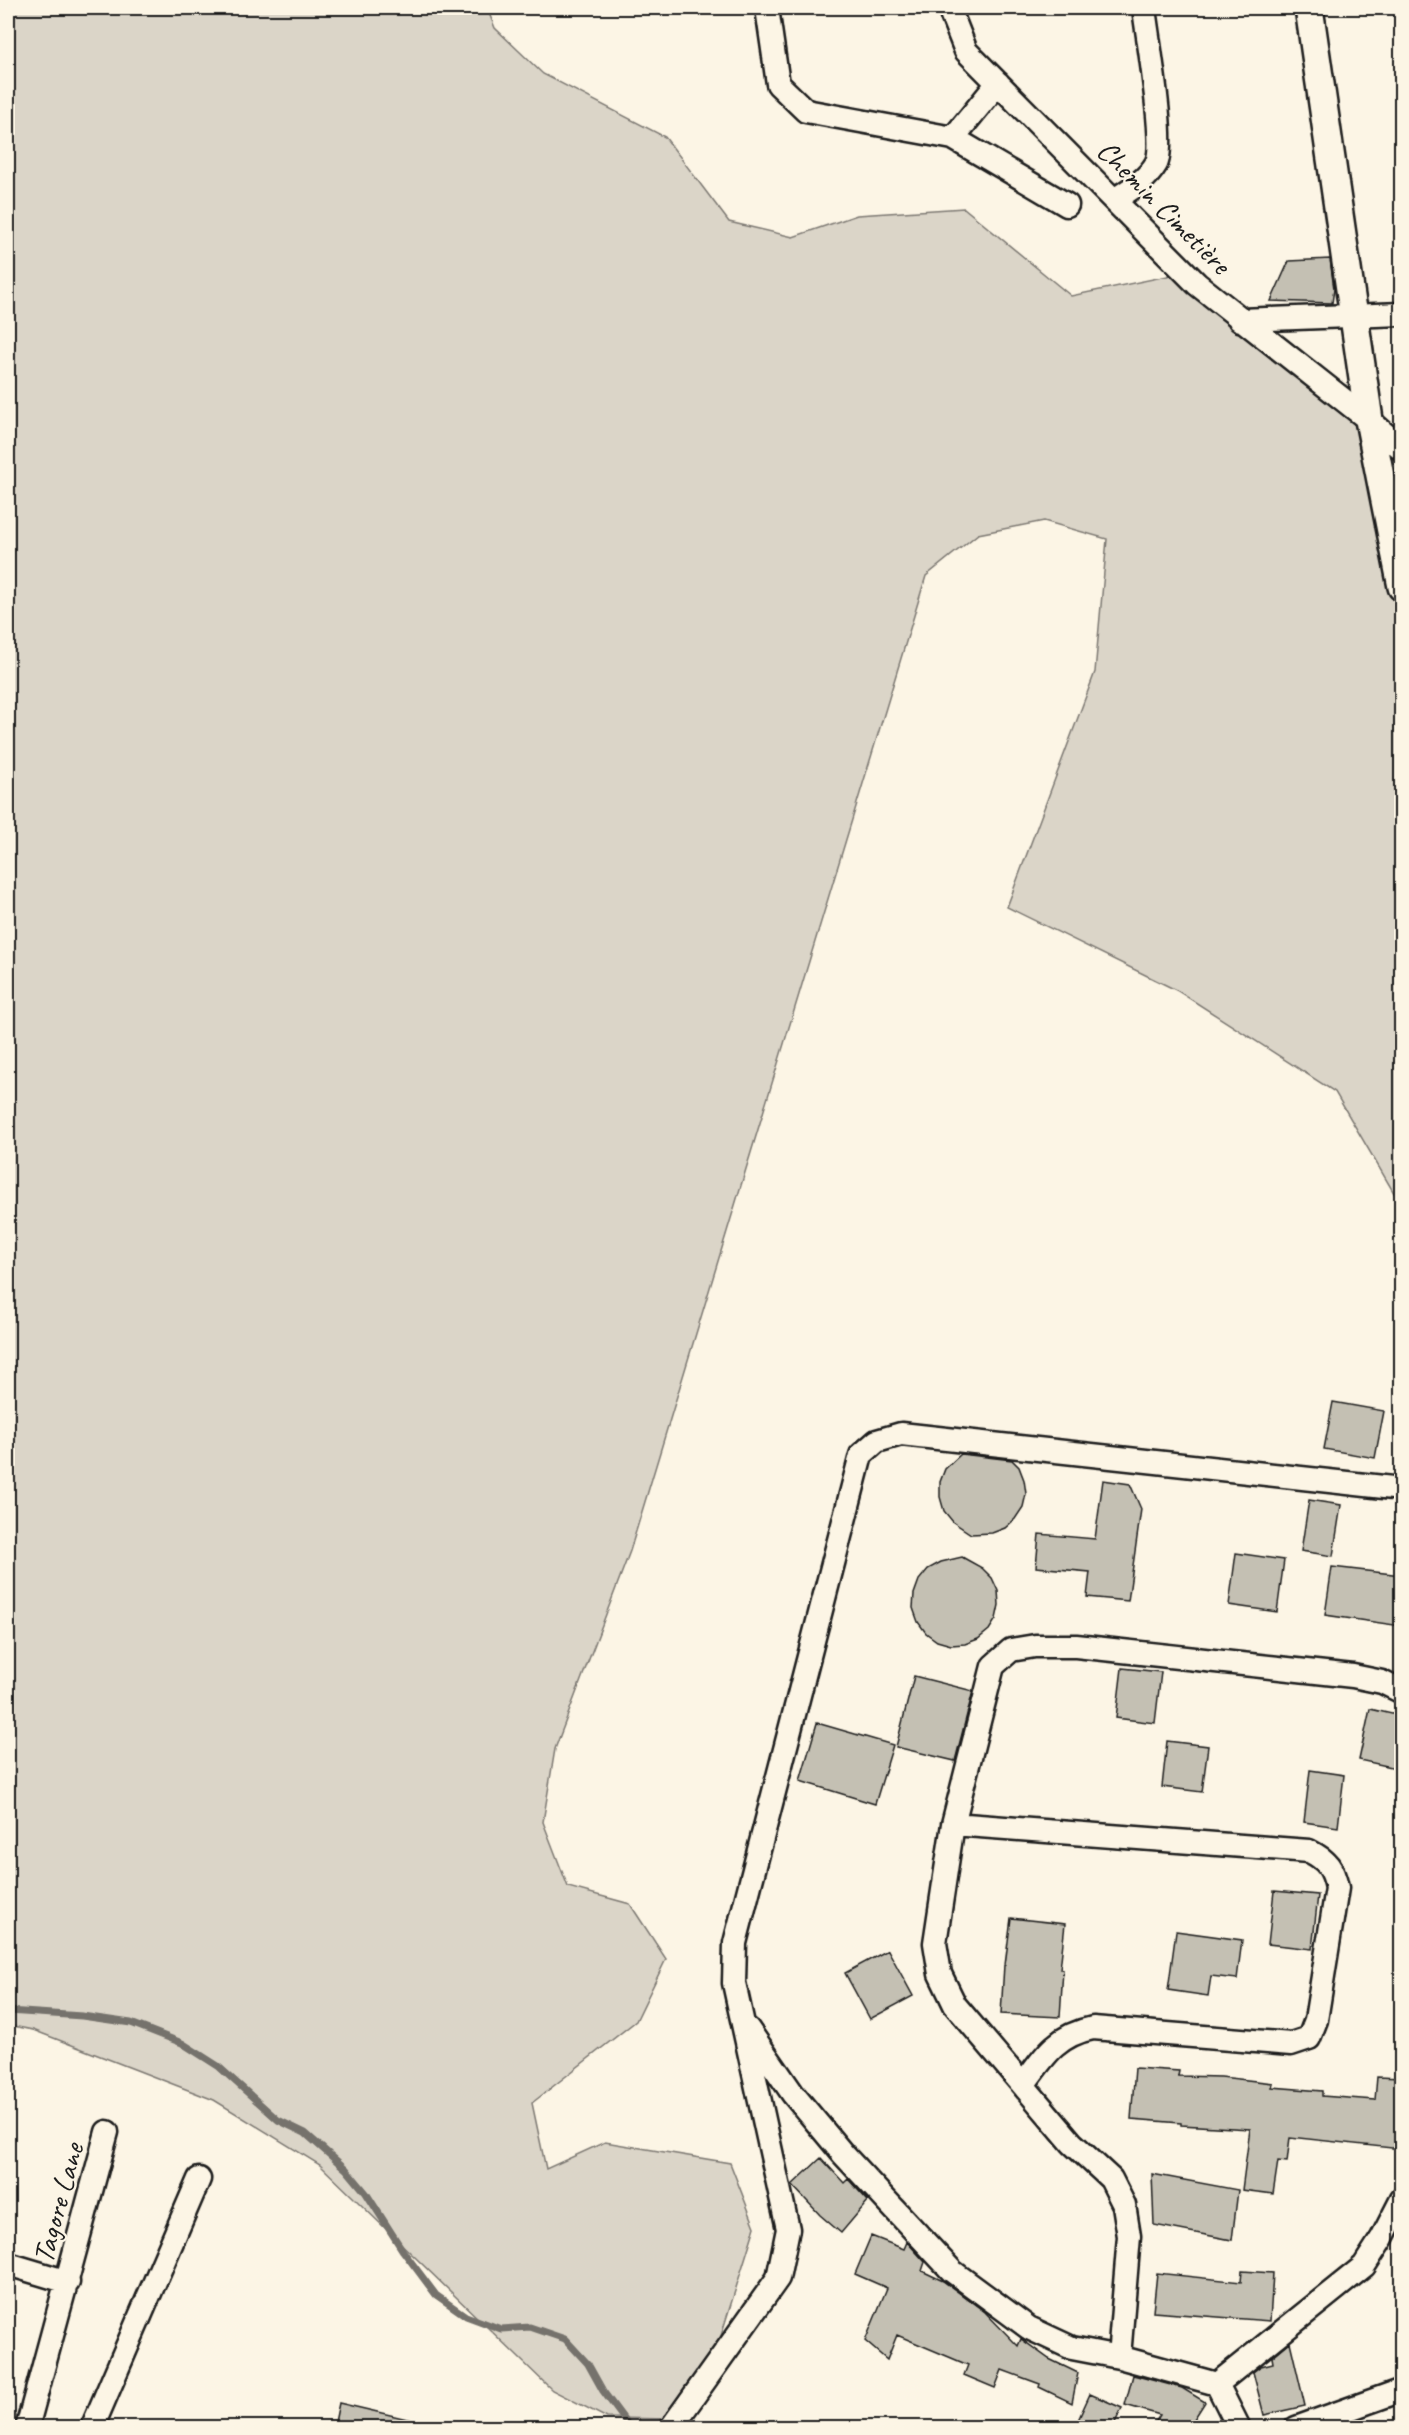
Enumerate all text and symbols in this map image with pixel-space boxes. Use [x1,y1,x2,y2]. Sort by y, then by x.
street label: Chemin Cimetière [1089,132,1241,284]
street label: Tagore Lane [24,2137,93,2267]

